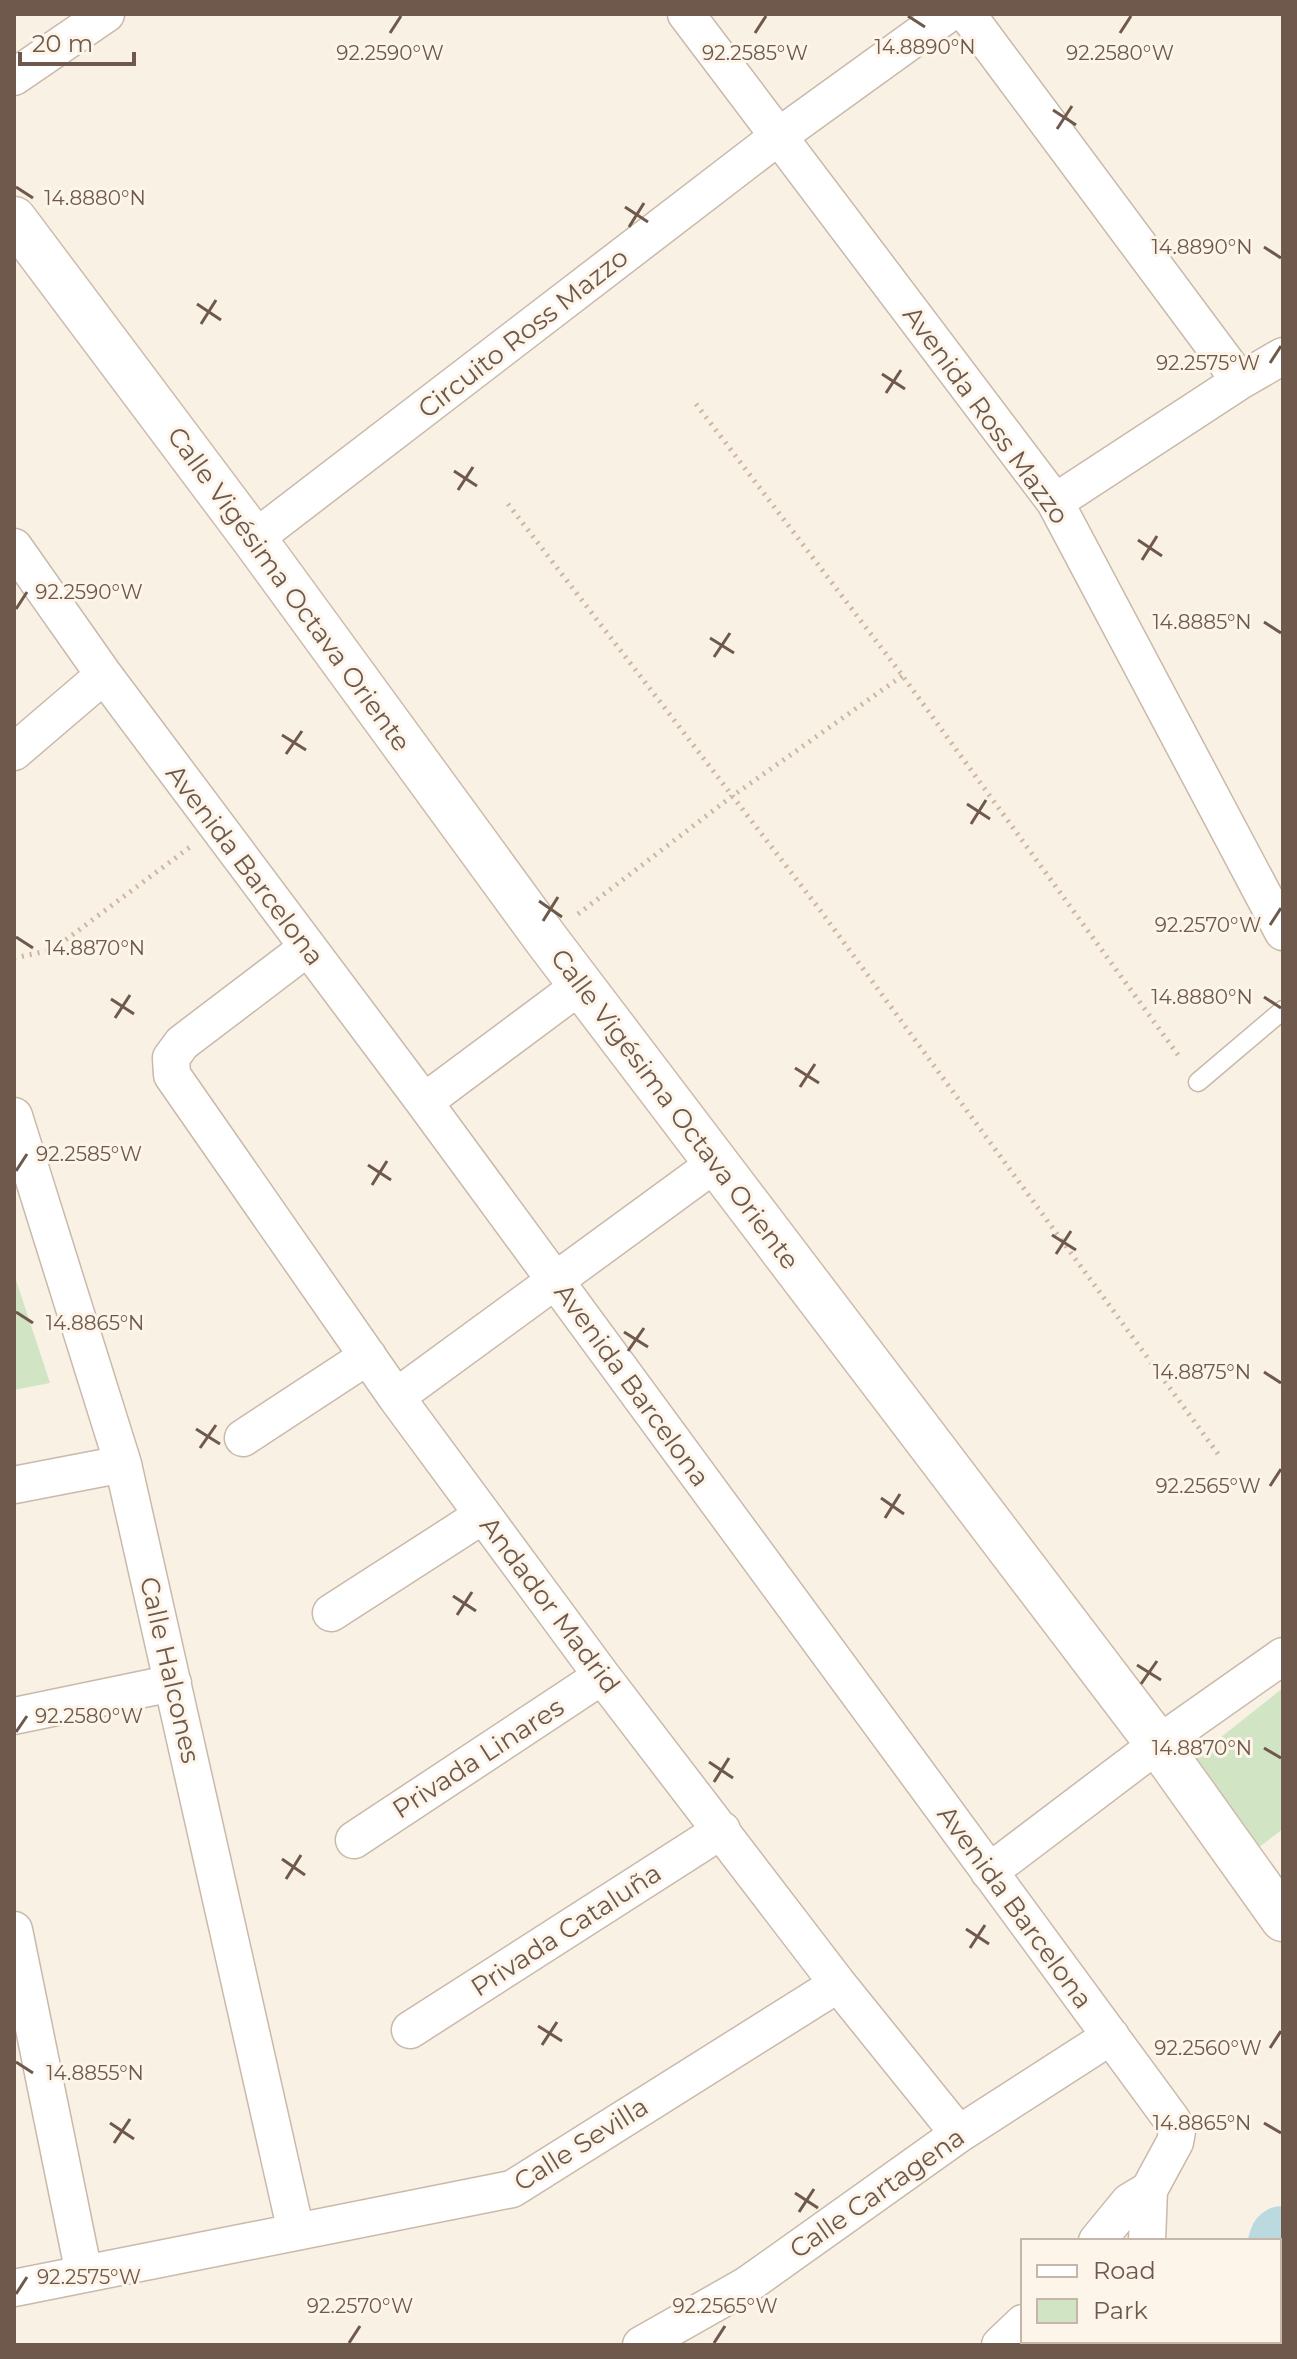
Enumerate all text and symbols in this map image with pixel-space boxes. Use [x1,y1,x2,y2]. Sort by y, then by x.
scale bar [20,16,134,66]
text: 20 m [32,29,93,58]
text: 14.8890°N [875,35,975,59]
text: 92.2590°W [336,41,444,65]
text: 92.2585°W [702,41,808,65]
text: 92.2580°W [1066,41,1174,65]
text: 14.8880°N [44,186,146,210]
text: 14.8890°N [1152,235,1252,259]
street label: Circuito Ross Mazzo [412,241,634,425]
street label: Avenida Ross Mazzo [896,300,1076,530]
text: 92.2575°W [1156,351,1260,375]
street label: Calle Vigésima Octava Oriente [160,421,418,757]
text: 92.2590°W [35,580,143,604]
text: 14.8885°N [1152,610,1252,634]
street label: Avenida Barcelona [159,758,331,972]
text: 92.2570°W [1155,913,1261,937]
text: 14.8870°N [45,936,145,960]
street label: Calle Vigésima Octava Oriente [544,942,806,1276]
text: 14.8880°N [1151,985,1253,1009]
text: 92.2585°W [36,1142,142,1166]
street label: Avenida Barcelona [548,1277,716,1493]
text: 14.8865°N [46,1311,144,1335]
text: 14.8875°N [1153,1360,1251,1384]
text: 92.2565°W [1155,1474,1261,1498]
street label: Andador Madrid [473,1510,627,1700]
street label: Calle Halcones [133,1574,207,1766]
street label: Privada Linares [386,1691,570,1825]
text: 92.2580°W [35,1704,143,1728]
text: 14.8870°N [1152,1736,1252,1760]
street label: Avenida Barcelona [931,1799,1099,2015]
street label: Privada Cataluña [465,1857,667,2003]
text: 92.2560°W [1154,2036,1262,2060]
text: 14.8855°N [46,2061,144,2085]
street label: Calle Sevilla [508,2090,654,2198]
text: 14.8865°N [1153,2111,1251,2135]
street label: Calle Cartagena [783,2121,971,2265]
legend [1021,2239,1281,2343]
text: Road [1093,2256,1156,2285]
text: 92.2575°W [37,2265,141,2289]
text: 92.2570°W [307,2294,413,2318]
text: 92.2565°W [672,2294,778,2318]
text: Park [1093,2296,1148,2325]

